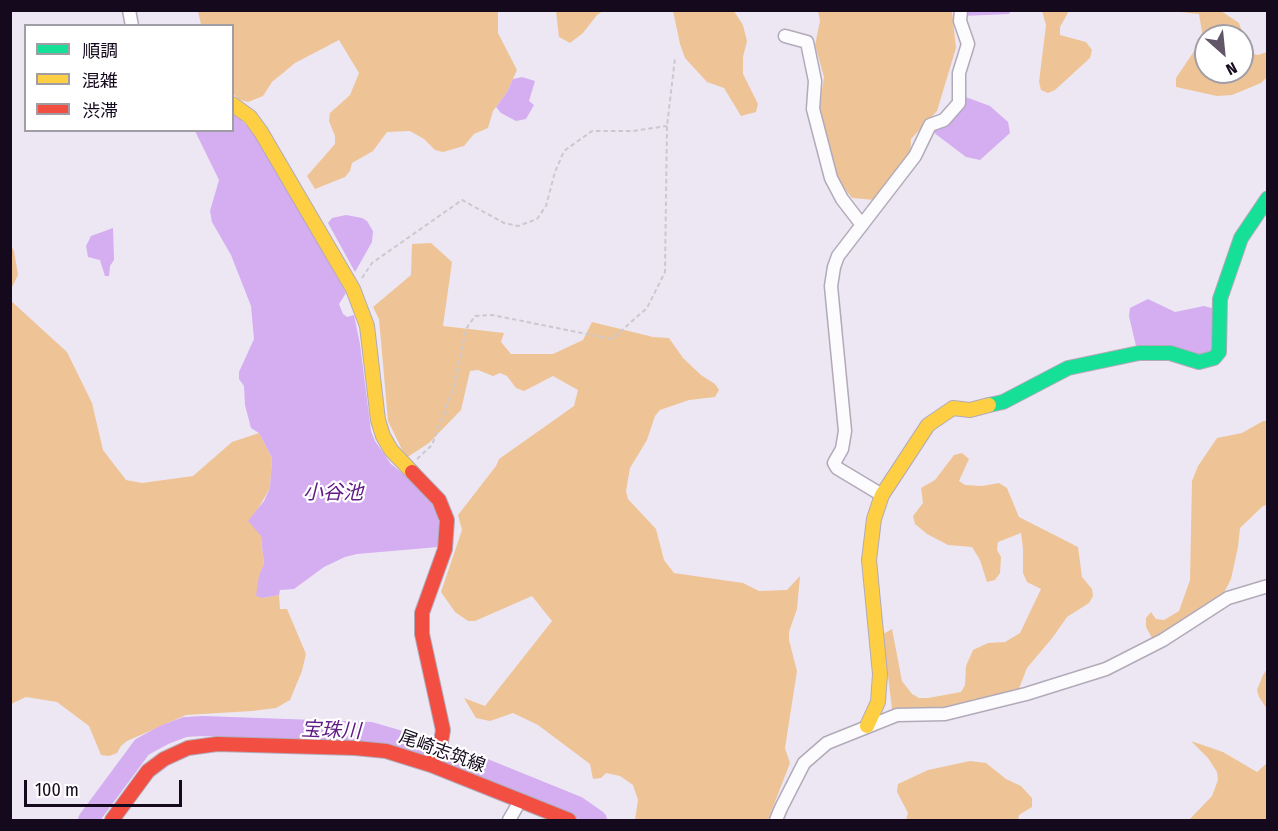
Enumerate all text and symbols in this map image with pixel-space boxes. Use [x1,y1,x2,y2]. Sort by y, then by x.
legend [24,24,234,132]
north arrow [1194,24,1254,84]
text: 順調 [82,40,118,62]
text: N [1223,58,1240,79]
text: 混雑 [82,70,118,92]
text: 渋滞 [82,100,118,122]
water label: 小谷池 [303,481,363,505]
water label: 宝珠川 [301,718,361,744]
street label: 尾崎志筑線 [396,726,488,778]
scale bar [27,768,184,806]
text: 100 m [35,779,79,801]

